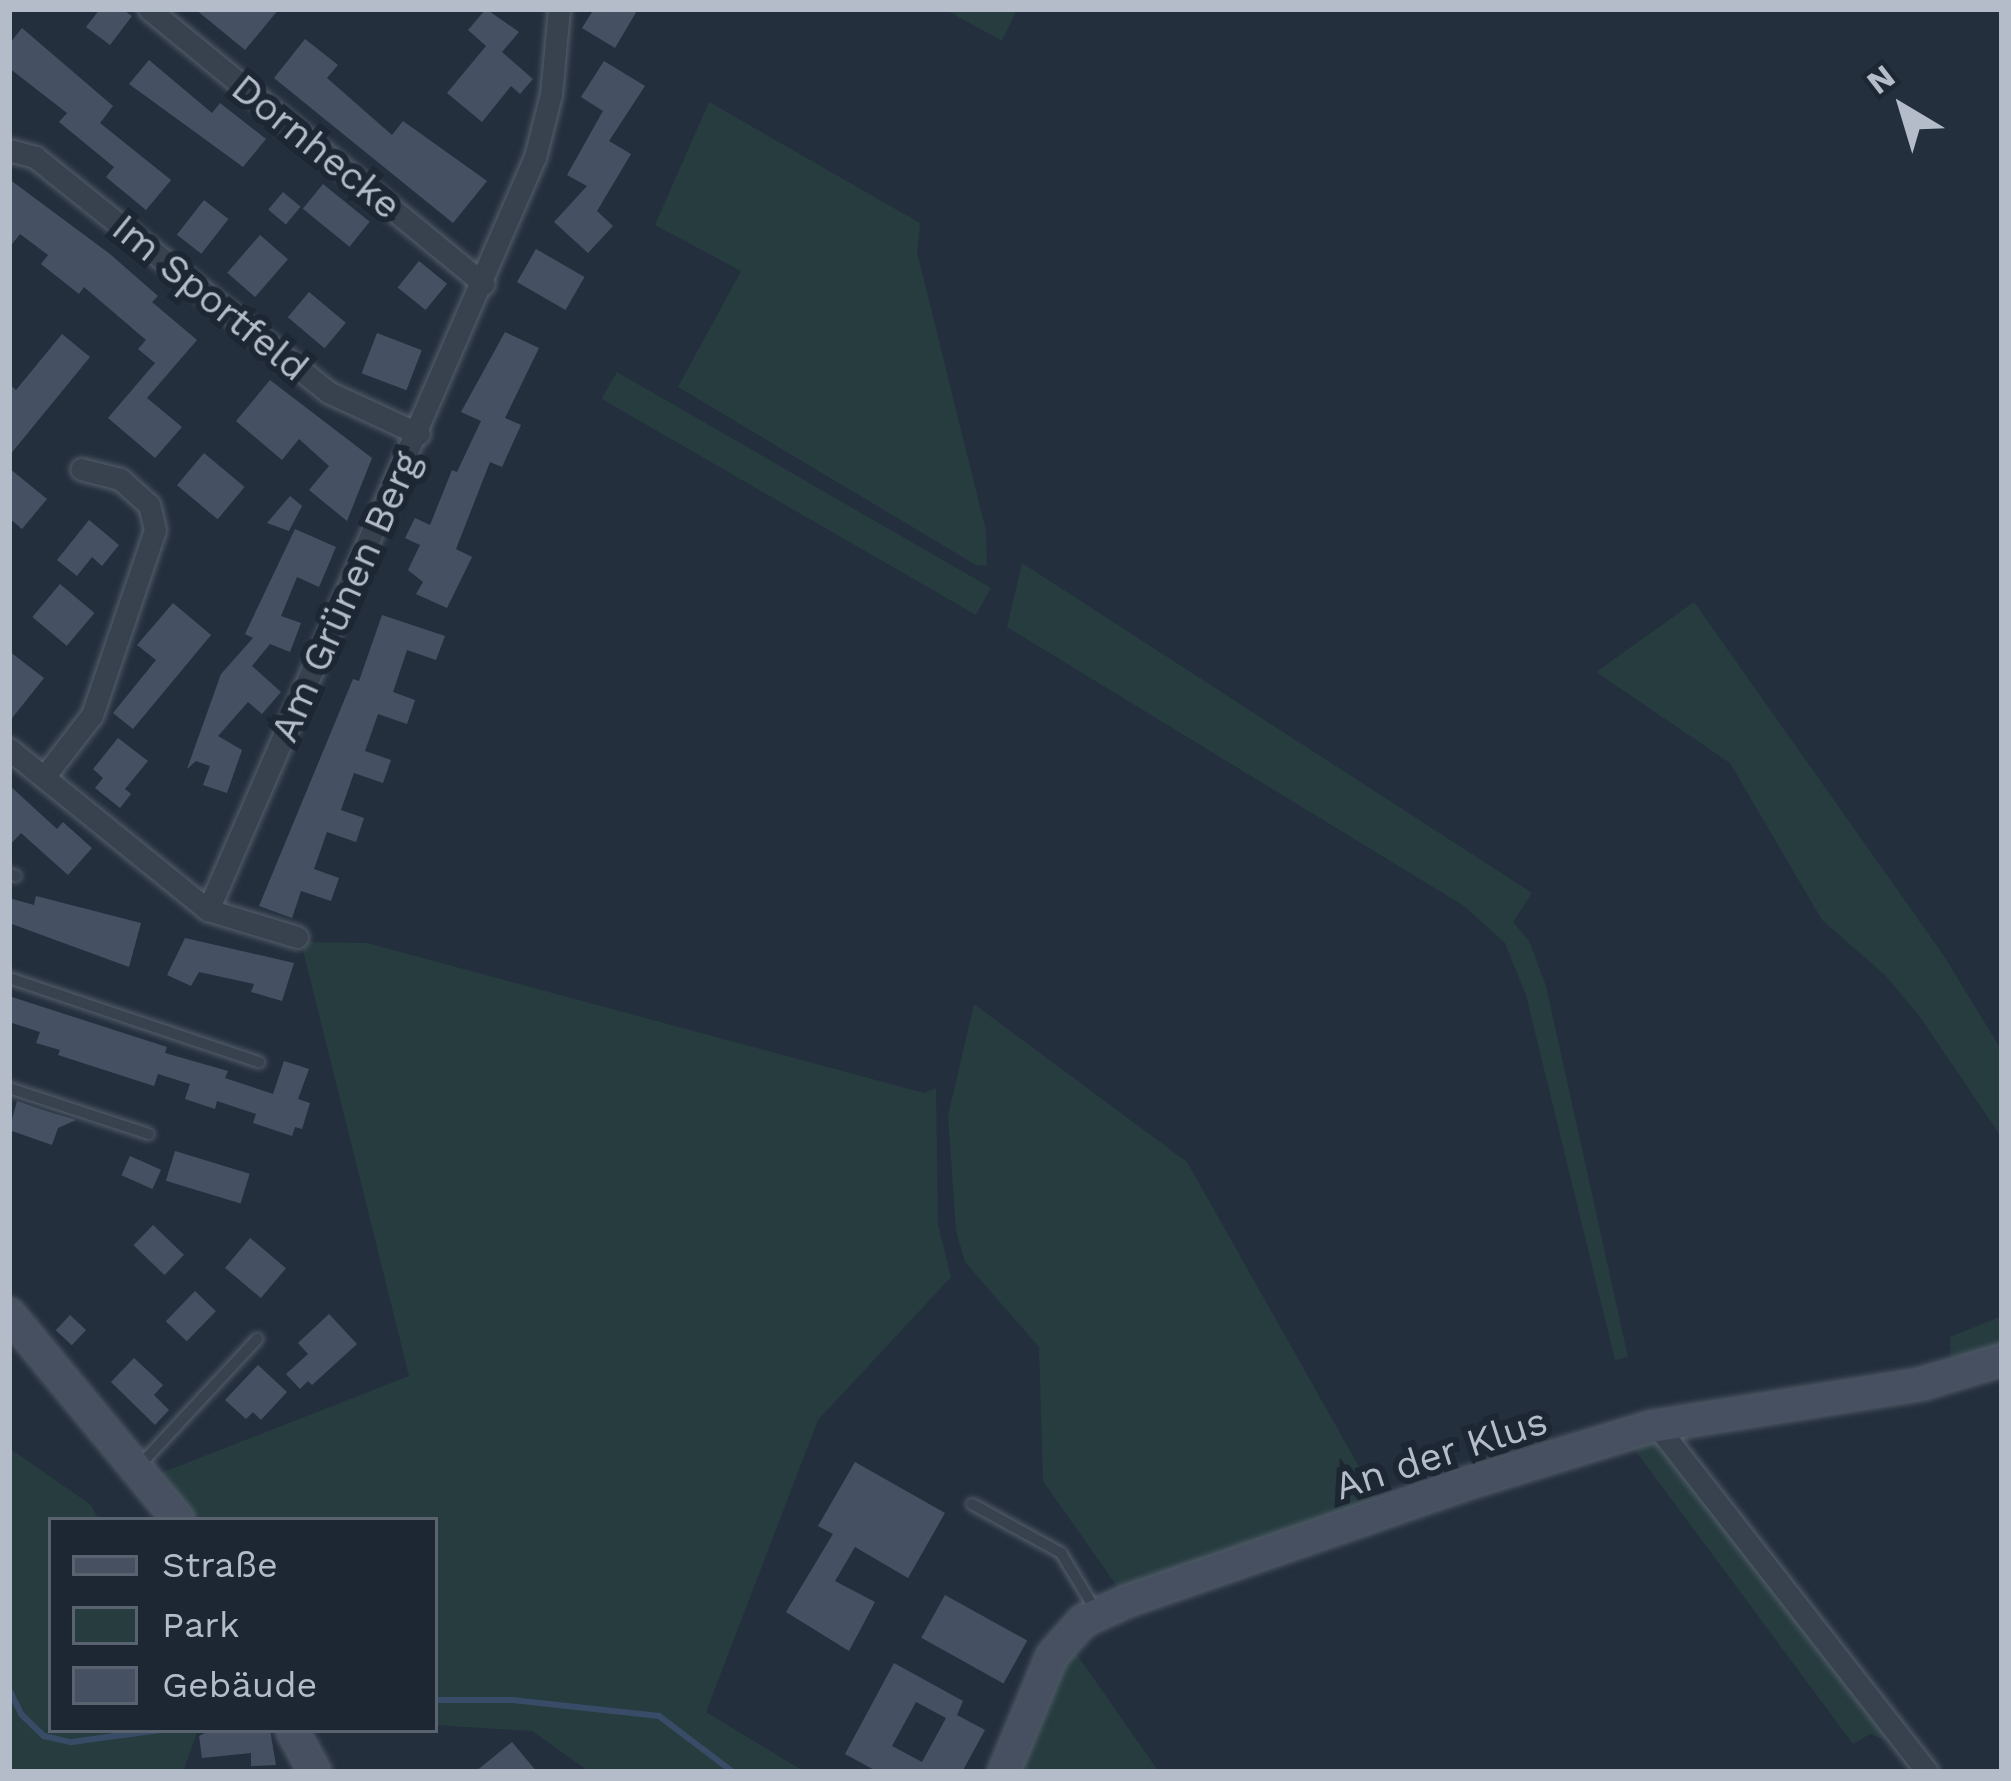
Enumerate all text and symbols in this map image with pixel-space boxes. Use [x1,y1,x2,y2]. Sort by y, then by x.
north arrow [1843,48,1963,168]
text: N [1859,56,1902,102]
street label: Dornhecke [222,65,410,229]
street label: Im Sportfeld [103,205,317,391]
street label: Am Grünen Berg [261,445,431,749]
street label: An der Klus [1328,1398,1554,1510]
legend [48,1517,438,1733]
text: Straße [162,1544,278,1586]
text: Park [162,1604,239,1646]
text: Gebäude [162,1664,317,1706]

